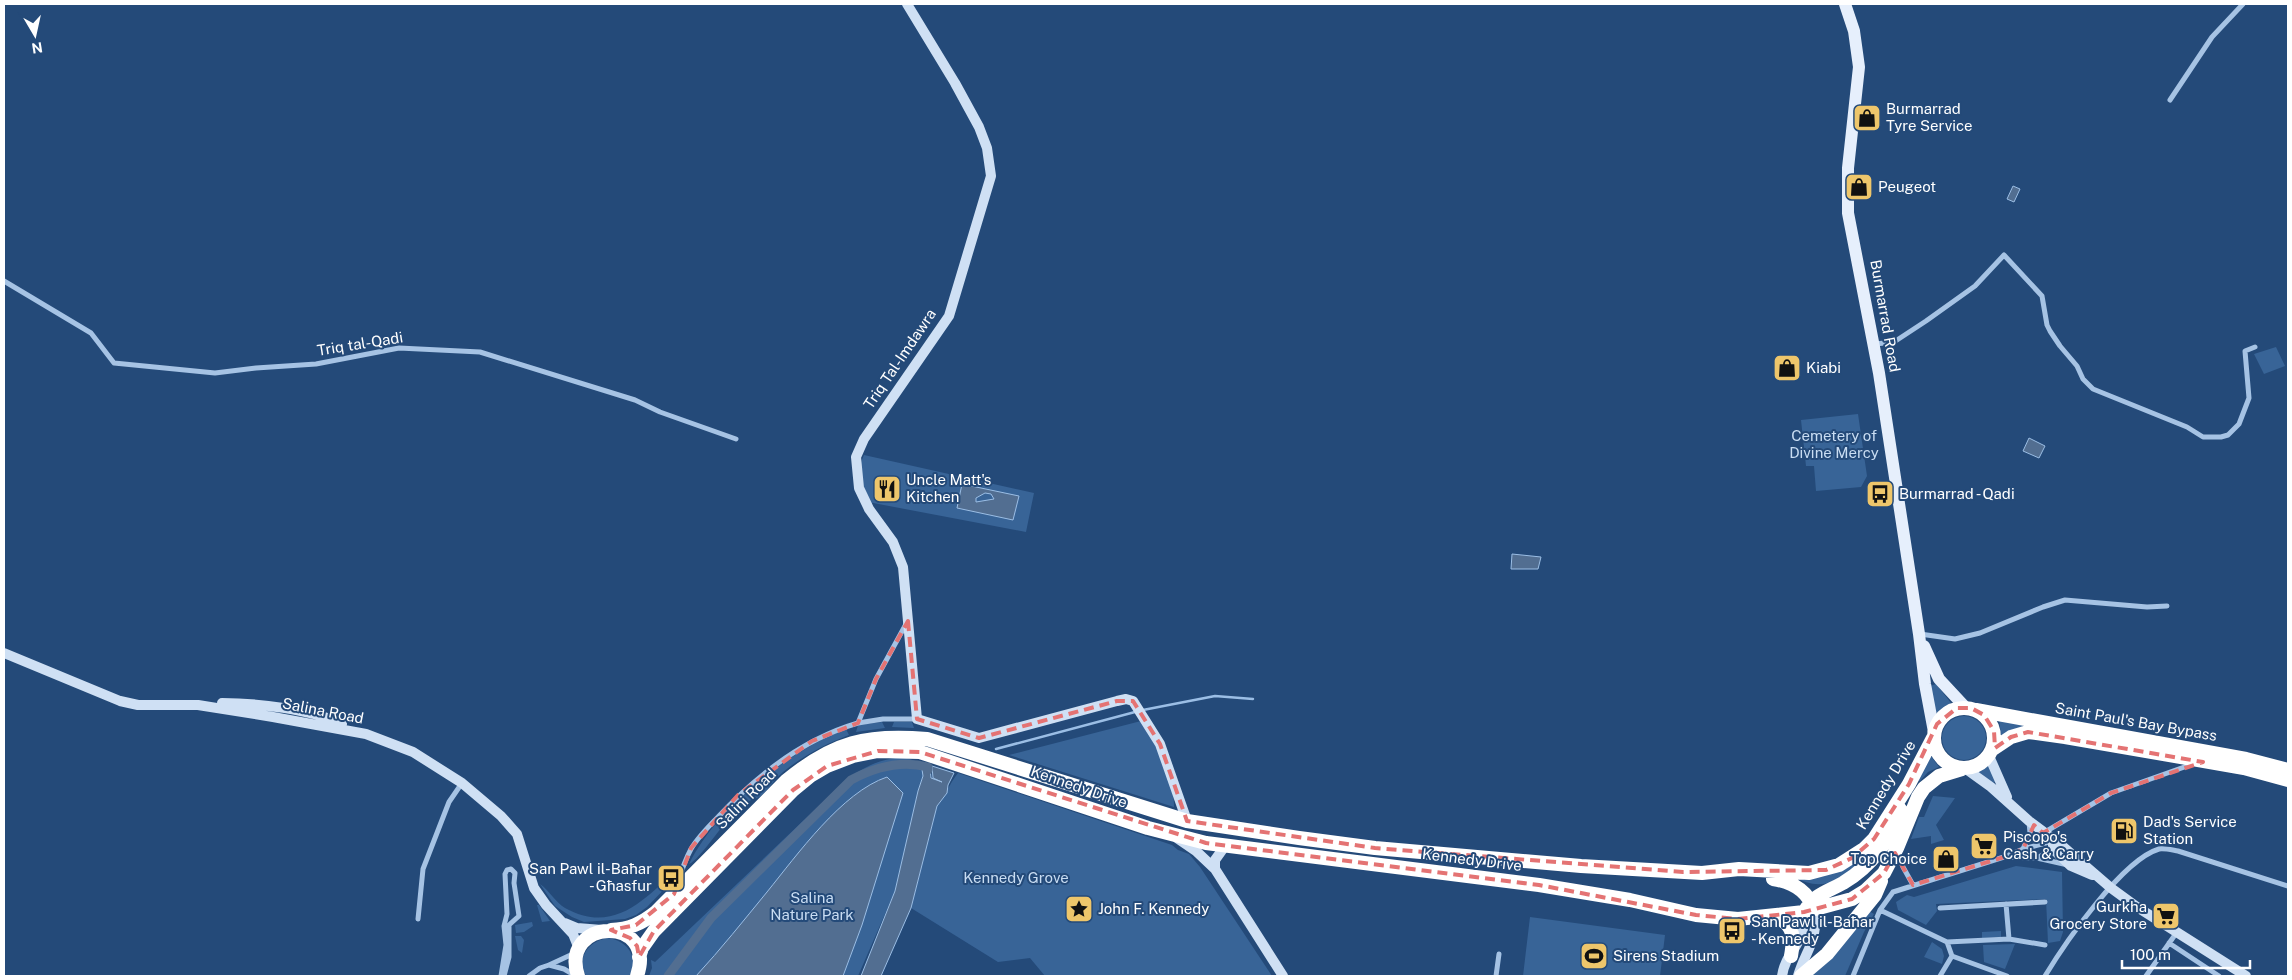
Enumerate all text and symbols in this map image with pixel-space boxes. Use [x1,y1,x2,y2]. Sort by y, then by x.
north arrow [10,10,60,60]
text: N [30,39,44,57]
place label: Burmarrad Tyre Service [1886,100,1973,134]
shop icon: Burmarrad Tyre Service [1852,103,1882,133]
shop icon: Peugeot [1844,172,1874,202]
place label: Peugeot [1878,178,1936,195]
street label: Burmarrad Road [1867,258,1904,373]
street label: Triq Tal-Imdawra [860,306,939,412]
street label: Triq tal-Qadi [316,328,404,359]
shop icon: Kiabi [1772,353,1802,383]
place label: Kiabi [1806,359,1841,376]
park label: Cemetery of Divine Mercy [1789,427,1879,461]
place label: Uncle Matt's Kitchen [906,471,991,505]
restaurant icon: Uncle Matt's Kitchen [872,474,902,504]
bus stop icon: Burmarrad - Qadi [1865,479,1895,509]
place label: Burmarrad - Qadi [1899,485,2015,502]
street label: Salina Road [281,694,365,727]
street label: Saint Paul's Bay Bypass [2054,699,2218,744]
street label: Kennedy Drive [1852,737,1919,832]
street label: Kennedy Drive [1029,762,1129,811]
street label: Salini Road [712,765,779,832]
place label: Dad's Service Station [2143,813,2237,847]
fuel station icon: Dad's Service Station [2109,816,2139,846]
place label: Piscopo's Cash & Carry [2003,828,2094,862]
supermarket icon: Piscopo's Cash & Carry [1969,831,1999,861]
shop icon: Top Choice [1931,844,1961,874]
street label: Kennedy Drive [1421,845,1523,874]
place label: Top Choice [1850,850,1927,867]
place label: San Pawl il-Baħar - Għasfur [529,860,652,894]
bus stop icon: San Pawl il-Baħar - Għasfur [656,863,686,893]
park label: Kennedy Grove [963,869,1069,886]
park label: Salina Nature Park [770,889,854,923]
place icon: John F. Kennedy [1064,894,1094,924]
place label: Gurkha Grocery Store [2049,898,2147,932]
place label: John F. Kennedy [1098,900,1209,917]
supermarket icon: Gurkha Grocery Store [2151,901,2181,931]
place label: San Pawl il-Baħar - Kennedy [1751,913,1874,947]
bus stop icon: San Pawl il-Baħar - Kennedy [1717,916,1747,946]
scale bar [2122,938,2250,970]
sports icon: Sirens Stadium [1579,941,1609,971]
text: 100 m [2130,946,2171,963]
place label: Sirens Stadium [1613,947,1719,964]

